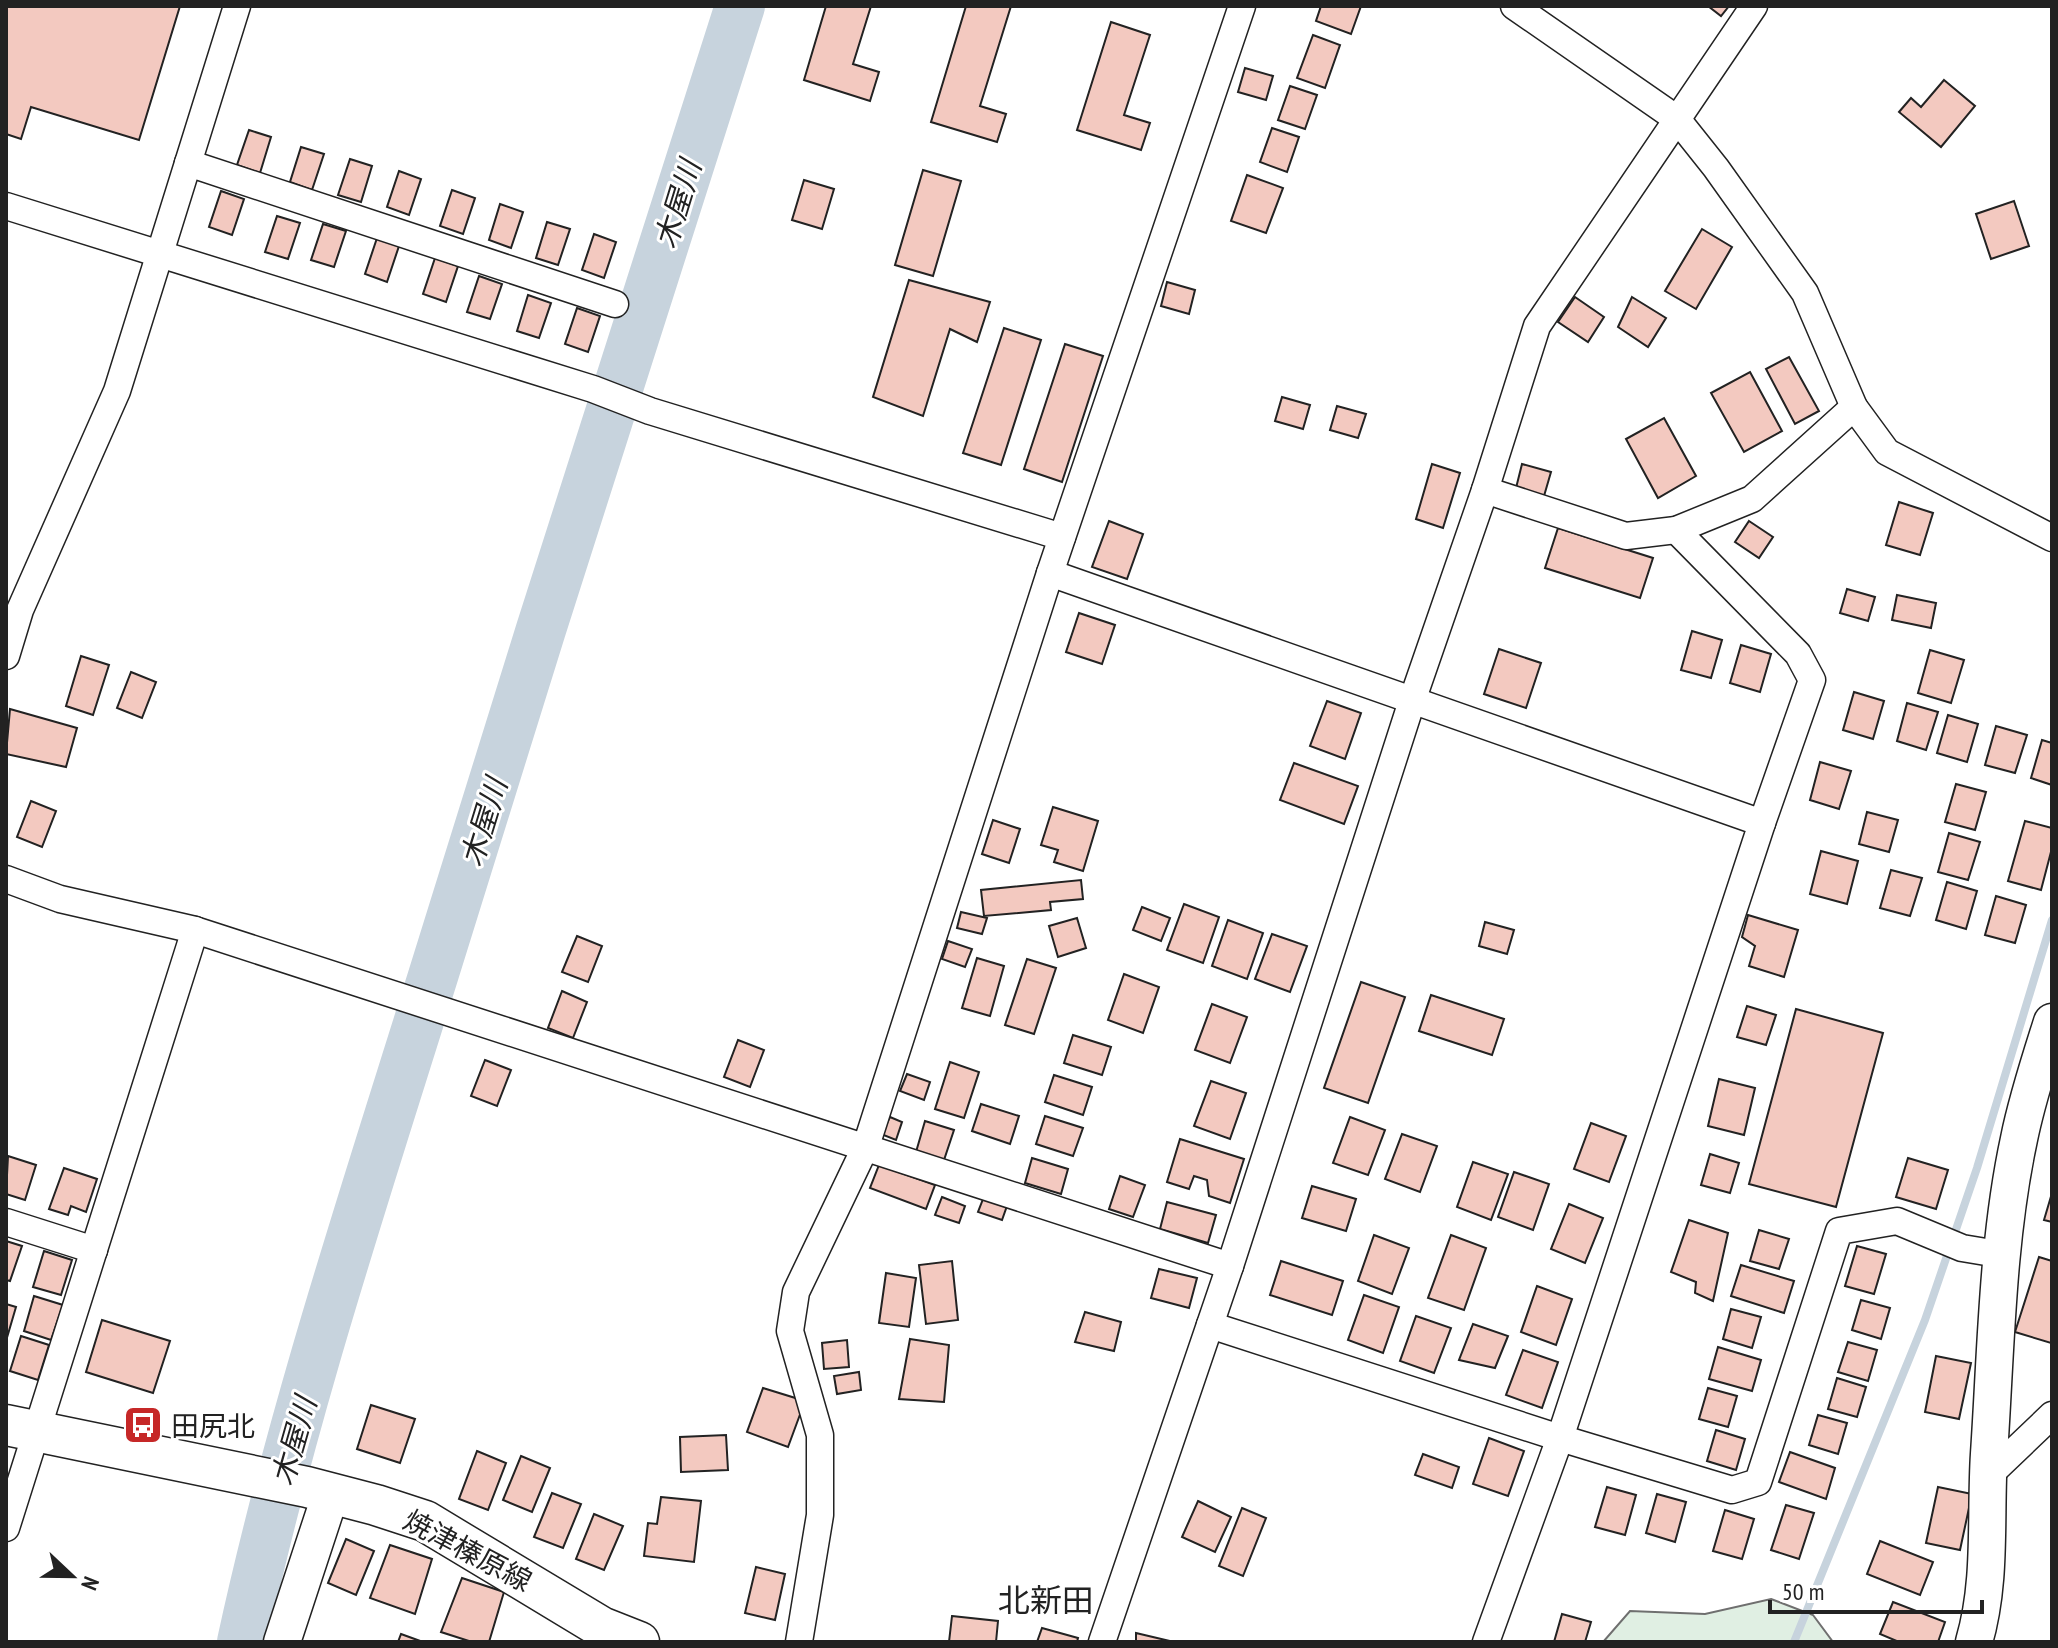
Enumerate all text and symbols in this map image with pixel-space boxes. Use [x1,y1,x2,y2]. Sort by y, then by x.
water label: 木屋川 [645,152,710,253]
water label: 木屋川 [451,770,516,871]
water label: 木屋川 [262,1389,325,1490]
bus stop icon: 田尻北 [122,1404,164,1446]
place label: 田尻北 [171,1407,255,1444]
street label: 焼津榛原線 [398,1501,538,1599]
north arrow [32,1536,112,1616]
scale bar [1770,1564,1982,1614]
text: N [75,1573,106,1594]
text: 50 m [1782,1576,1824,1607]
district label: 北新田 [998,1579,1094,1621]

